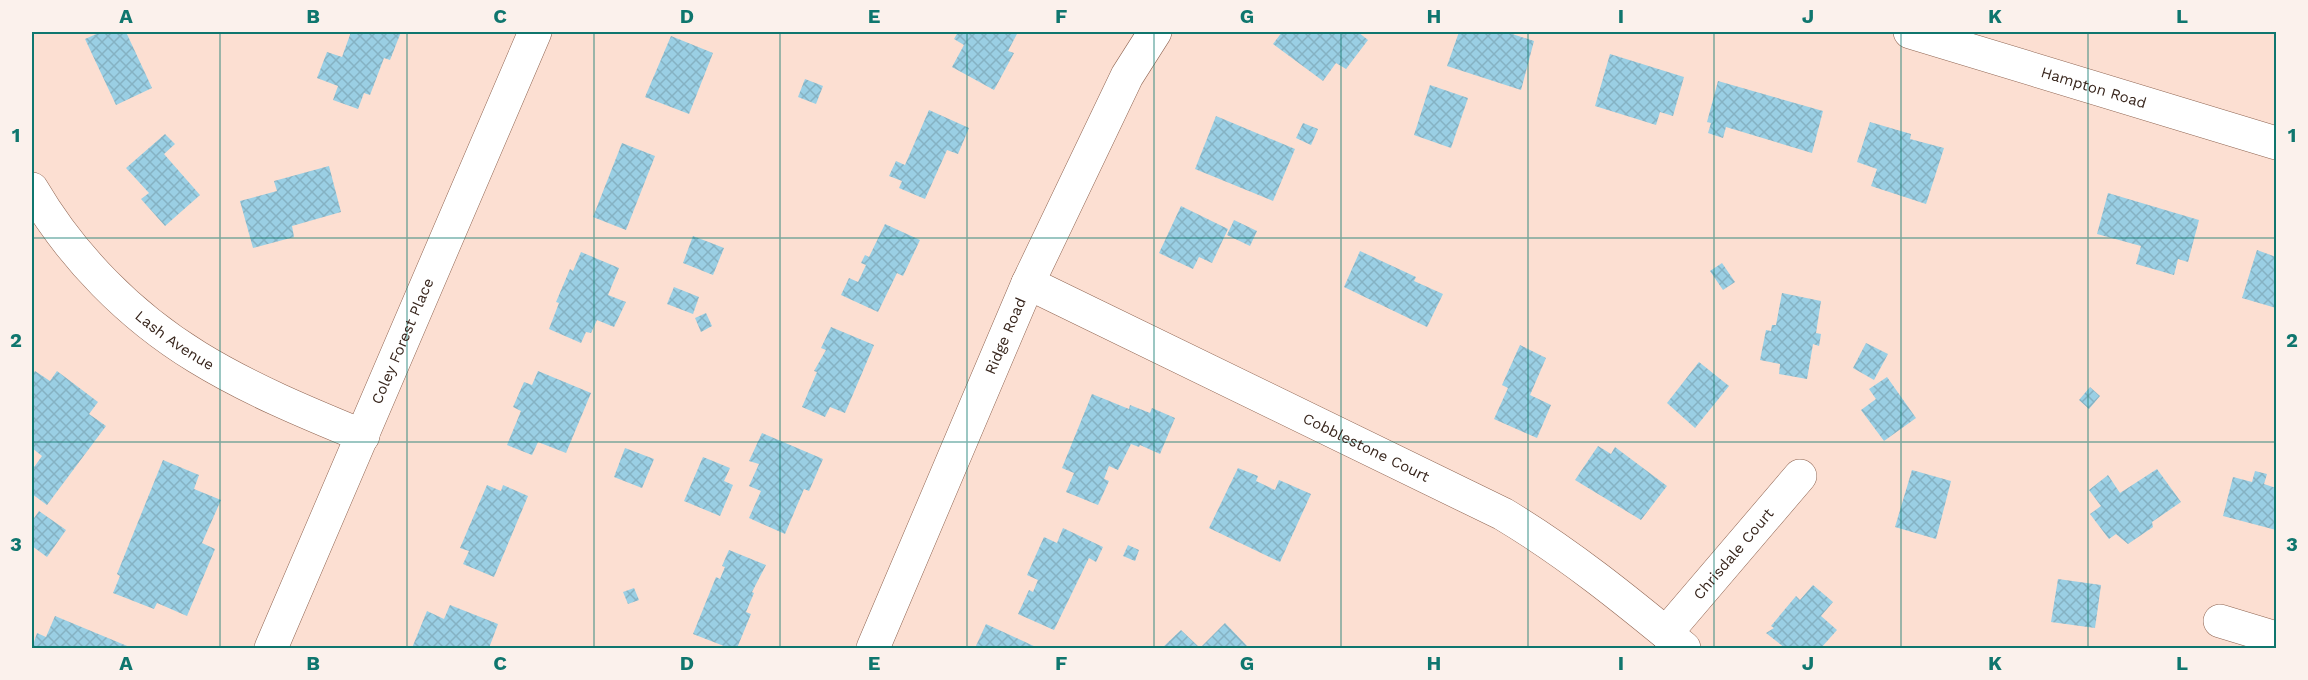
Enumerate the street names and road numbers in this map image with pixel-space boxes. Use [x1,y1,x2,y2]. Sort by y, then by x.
street label: Hampton Road [2039,63,2149,112]
street label: Coley Forest Place [368,275,437,407]
street label: Ridge Road [981,295,1030,377]
street label: Lash Avenue [131,307,217,374]
street label: Cobblestone Court [1300,409,1433,486]
street label: Chrisdale Court [1690,504,1778,603]

